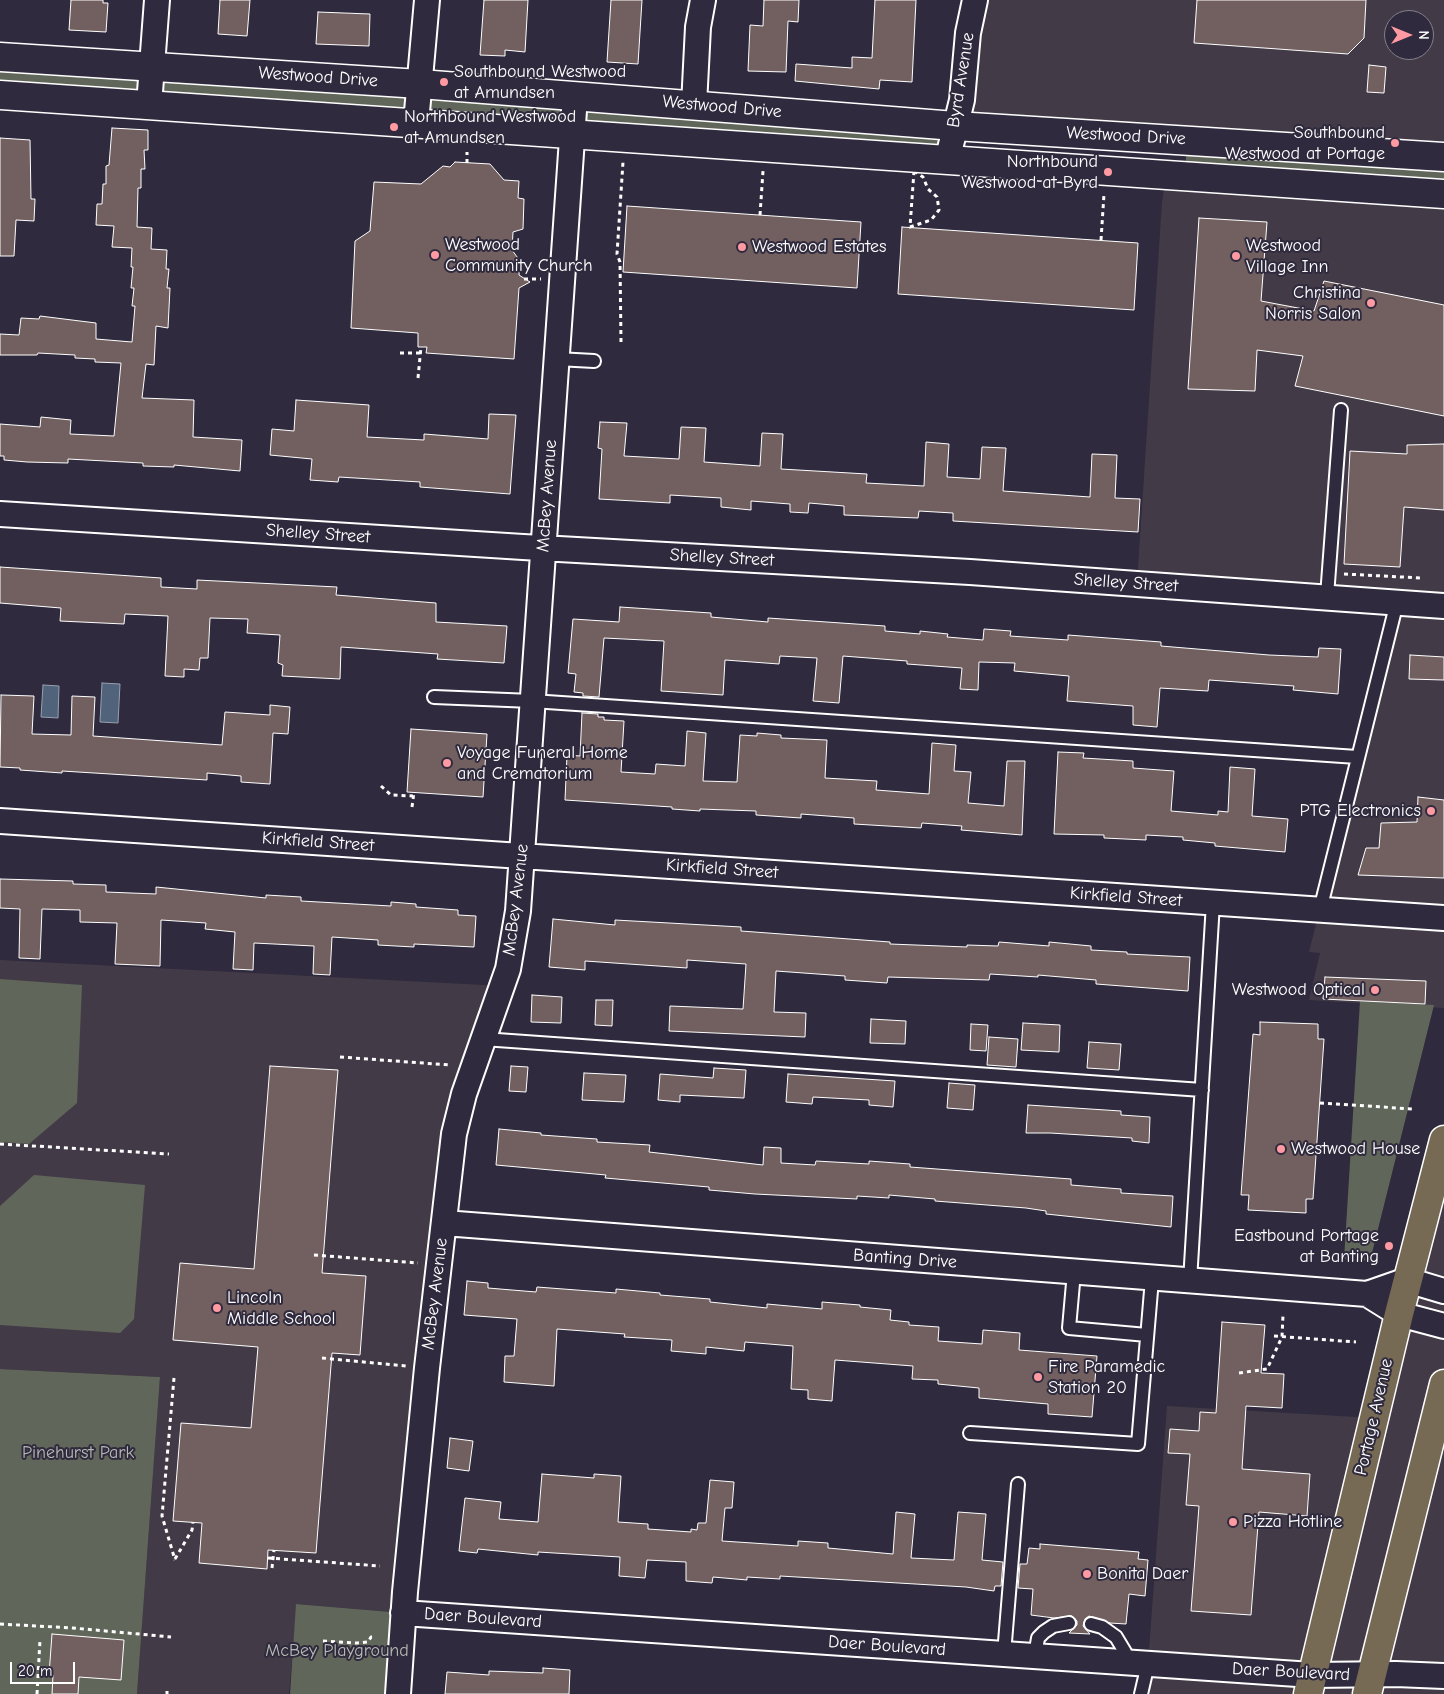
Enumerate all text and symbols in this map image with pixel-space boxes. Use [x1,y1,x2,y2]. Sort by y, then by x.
north arrow [1384,10,1434,60]
text: N [1415,30,1432,40]
street label: Byrd Avenue [943,31,979,129]
place label: Southbound Westwood at Amundsen [454,61,626,104]
street label: Westwood Drive [257,62,379,92]
marker: Southbound Westwood at Amundsen [438,76,450,88]
street label: Westwood Drive [661,91,783,123]
place label: Northbound Westwood at Amundsen [404,106,576,148]
marker: Northbound Westwood at Amundsen [388,121,400,133]
street label: Westwood Drive [1066,122,1186,150]
place label: Southbound Westwood at Portage [1225,122,1385,164]
marker: Southbound Westwood at Portage [1389,137,1401,149]
place label: Northbound Westwood at Byrd [961,151,1098,193]
marker: Northbound Westwood at Byrd [1102,166,1114,178]
place label: Westwood Community Church [445,234,593,276]
place label: Westwood Village Inn [1246,235,1328,278]
place label: Westwood Estates [752,236,886,258]
marker: Westwood Estates [736,241,748,253]
marker: Westwood Community Church [429,249,441,261]
marker: Westwood Village Inn [1230,250,1242,262]
place label: Christina Norris Salon [1265,282,1361,324]
marker: Christina Norris Salon [1365,297,1377,309]
street label: McBey Avenue [532,439,562,553]
street label: Shelley Street [265,520,371,548]
street label: Shelley Street [669,544,775,572]
street label: Shelley Street [1073,569,1179,597]
place label: Voyage Funeral Home and Crematorium [457,742,628,784]
marker: Voyage Funeral Home and Crematorium [441,757,453,769]
place label: PTG Electronics [1299,800,1421,822]
marker: PTG Electronics [1425,805,1437,817]
street label: Kirkfield Street [261,827,375,857]
street label: McBey Avenue [498,843,534,957]
street label: Kirkfield Street [665,854,779,884]
street label: Kirkfield Street [1069,882,1183,912]
place label: Westwood Optical [1232,979,1365,1001]
marker: Westwood Optical [1369,984,1381,996]
place label: Westwood House [1291,1138,1420,1160]
marker: Westwood House [1275,1143,1287,1155]
place label: Eastbound Portage at Banting [1234,1225,1379,1268]
street label: McBey Avenue [417,1237,453,1351]
marker: Eastbound Portage at Banting [1383,1240,1395,1252]
street label: Banting Drive [852,1245,958,1273]
place label: Lincoln Middle School [227,1287,335,1330]
marker: Lincoln Middle School [211,1302,223,1314]
place label: Fire Paramedic Station 20 [1048,1356,1165,1398]
street label: Portage Avenue [1350,1356,1398,1478]
marker: Fire Paramedic Station 20 [1032,1371,1044,1383]
park label: Pinehurst Park [22,1442,134,1464]
place label: Pizza Hotline [1243,1511,1342,1533]
marker: Pizza Hotline [1227,1516,1239,1528]
place label: Bonita Daer [1097,1563,1188,1585]
marker: Bonita Daer [1081,1568,1093,1580]
street label: Daer Boulevard [423,1603,543,1633]
street label: Daer Boulevard [827,1631,947,1661]
park label: McBey Playground [265,1640,409,1662]
scale bar [12,1652,78,1684]
street label: Daer Boulevard [1231,1658,1351,1686]
text: 20 m [18,1662,52,1680]

